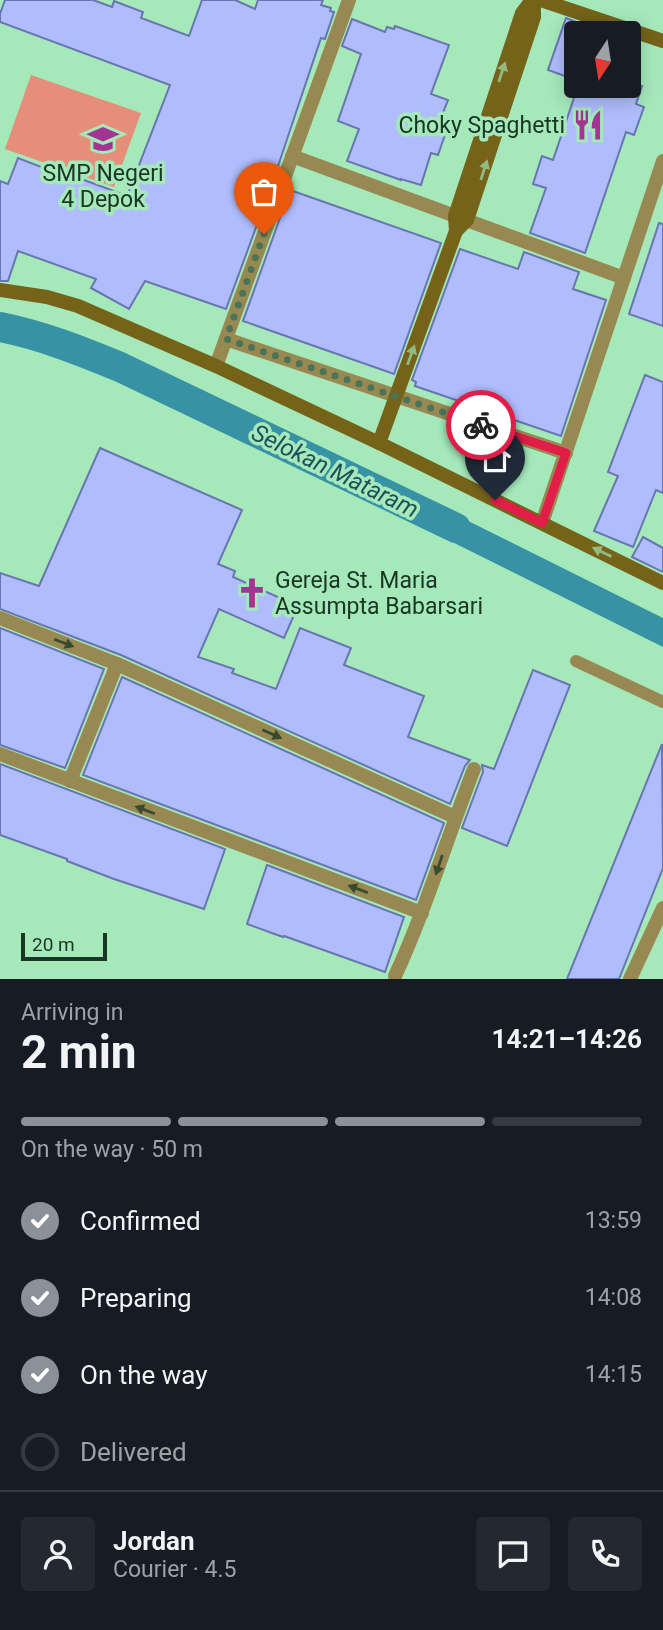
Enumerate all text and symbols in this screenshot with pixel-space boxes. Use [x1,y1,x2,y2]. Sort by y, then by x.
north arrow [564,21,640,98]
map controls [564,21,641,98]
one-way arrow [497,61,508,82]
restaurant icon: Choky Spaghetti [571,108,605,142]
place label: Choky Spaghetti [398,112,565,139]
school or university icon: SMP Negeri 4 Depok [86,122,120,156]
one-way arrow [479,159,489,180]
place label: SMP Negeri 4 Depok [42,160,164,213]
pin [234,162,294,234]
icon: bag [245,173,283,211]
one-way arrow [406,345,417,366]
courier [446,390,516,460]
icon: bike [462,406,500,444]
water label: Selokan Mataram [247,419,423,523]
pin [465,428,525,500]
icon: home [476,439,514,477]
one-way arrow [592,547,612,558]
place label: Gereja St. Maria Assumpta Babarsari [275,567,483,620]
church icon: Gereja St. Maria Assumpta Babarsari [235,576,269,610]
one-way arrow [53,638,74,649]
one-way arrow [262,729,283,740]
one-way arrow [134,804,155,815]
one-way arrow [433,855,444,876]
one-way arrow [347,884,368,895]
scale bar [21,930,107,962]
text: 20 m [32,933,75,956]
text: Arriving in [21,999,124,1026]
text: 14:21–14:26 [492,1024,642,1054]
text: 2 min [21,1025,137,1079]
text: On the way · 50 m [21,1136,203,1163]
icon: check [21,1202,59,1240]
text: Confirmed [80,1206,201,1236]
text: 13:59 [585,1207,642,1234]
icon: check [21,1279,59,1317]
text: Preparing [80,1283,192,1313]
text: 14:08 [585,1284,642,1311]
icon: check [21,1356,59,1394]
text: On the way [80,1360,208,1390]
text: 14:15 [585,1361,642,1388]
text: Delivered [80,1437,187,1467]
button: person [21,1517,95,1591]
button: chat [476,1517,550,1591]
button: phone [568,1517,642,1591]
text: Jordan [113,1526,195,1556]
text: Courier · 4.5 [113,1556,236,1583]

